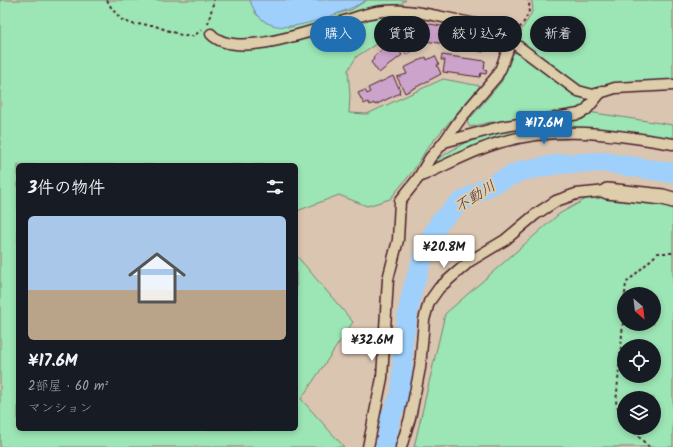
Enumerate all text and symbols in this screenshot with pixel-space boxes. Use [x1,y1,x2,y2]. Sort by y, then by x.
chip: 購入 [310,16,366,52]
chip: 賃貸 [374,16,430,52]
chip: 絞り込み [438,16,522,52]
chip: 新着 [530,16,586,52]
pin: ¥17.6M [511,111,577,145]
text: ¥17.6M [525,113,563,134]
text: 3件の物件 [28,175,105,202]
water label: 不動川 [450,175,501,219]
icon: filters [264,176,286,198]
pin: ¥20.8M [411,235,477,269]
text: ¥20.8M [423,237,465,258]
icon: home [121,242,193,314]
north arrow [617,287,661,331]
map controls [617,287,661,435]
pin: ¥32.6M [339,328,405,362]
text: ¥32.6M [351,330,393,351]
button: locate [617,339,661,383]
text: ¥17.6M [28,348,78,375]
text: 2部屋 · 60 m² [28,376,108,397]
button: layers [617,391,661,435]
text: マンション [28,398,92,419]

